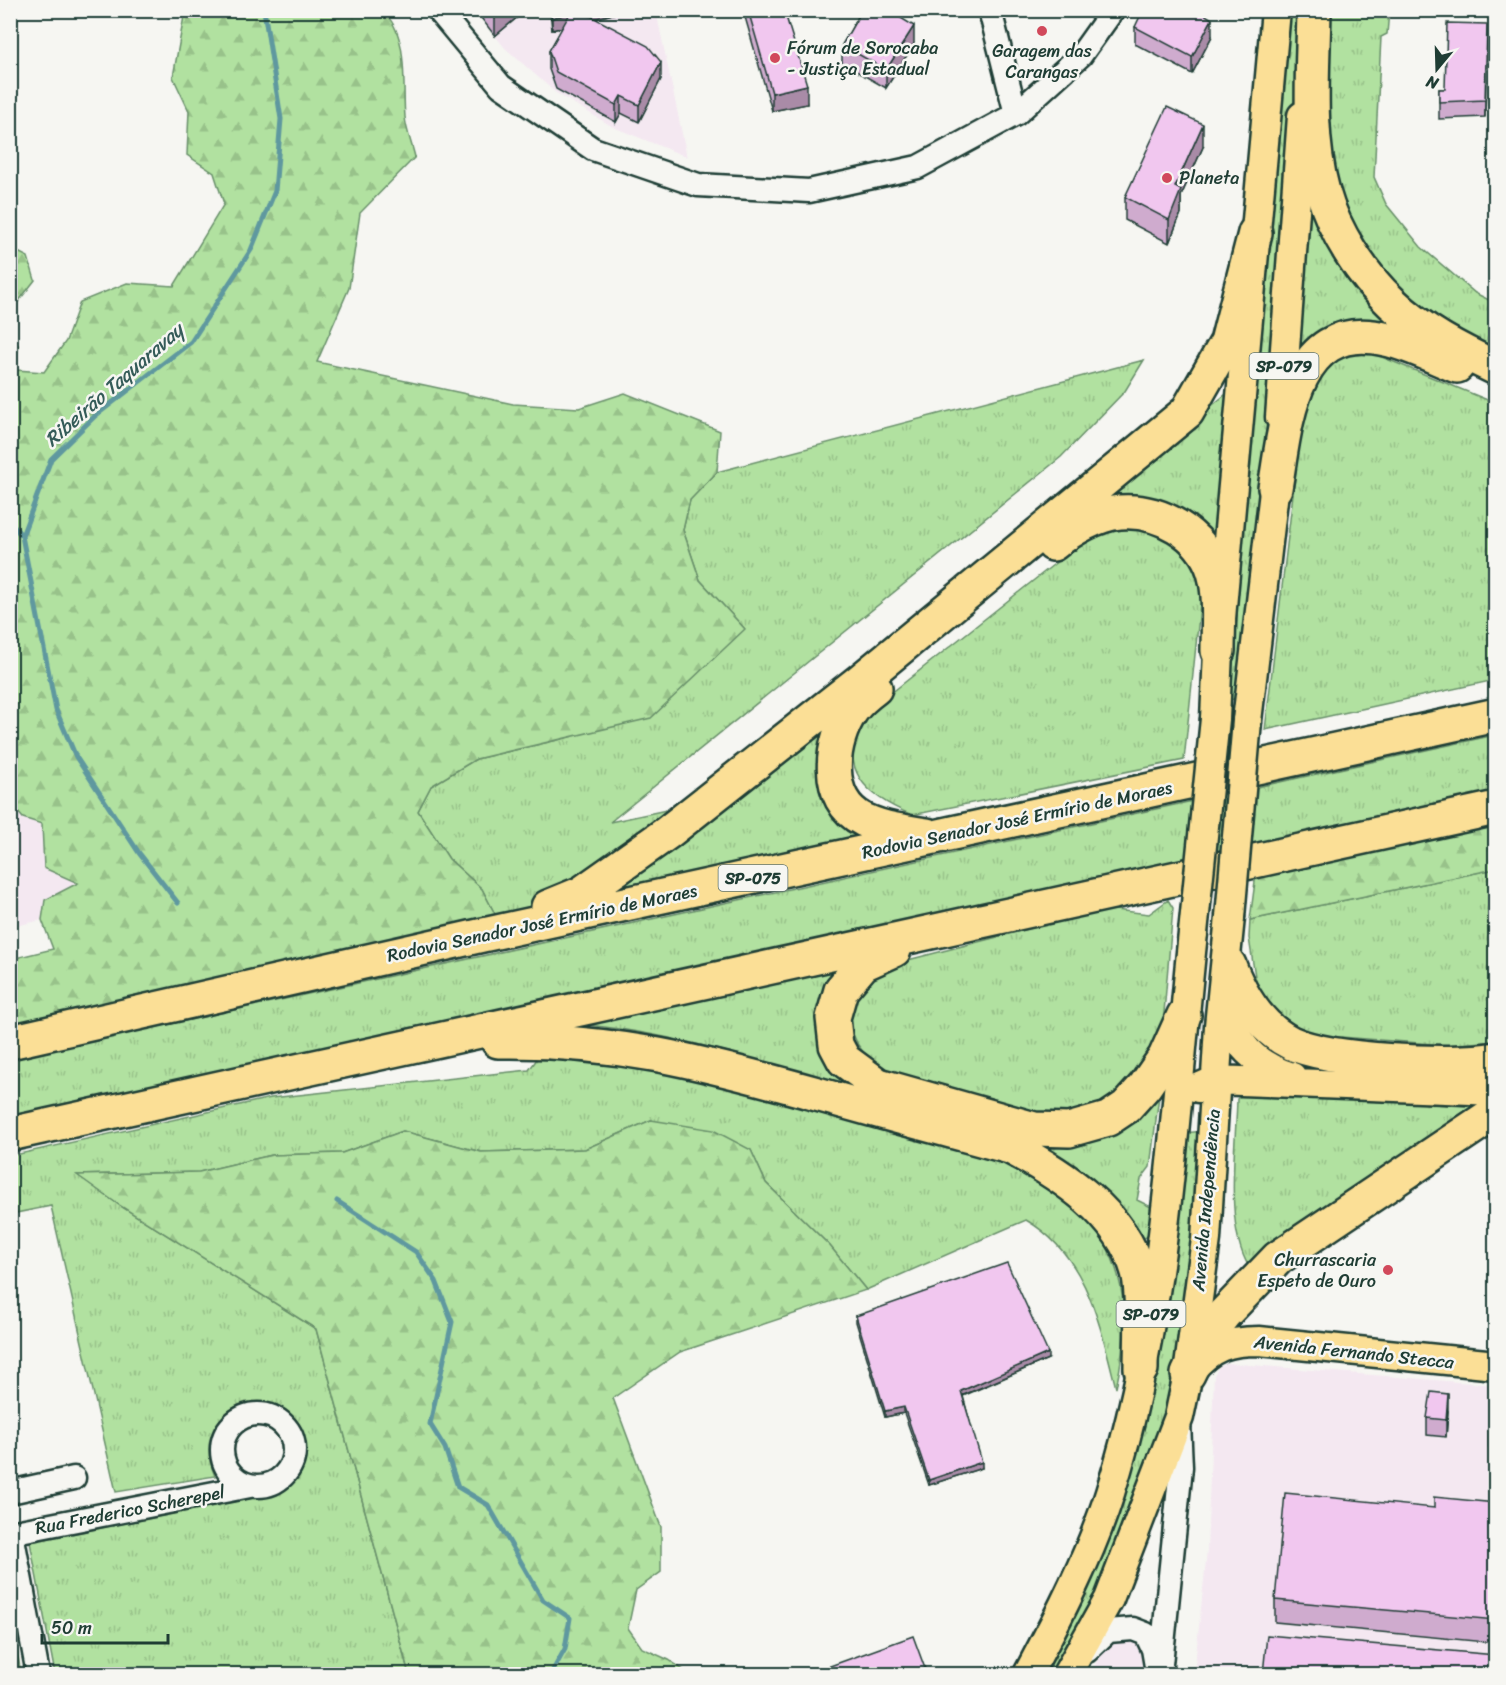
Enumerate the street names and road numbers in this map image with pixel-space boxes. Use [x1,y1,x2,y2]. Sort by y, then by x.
road number: SP-079 [1250,353,1318,379]
street label: Rodovia Senador José Ermírio de Moraes [859,771,1176,869]
road number: SP-075 [718,865,788,891]
street label: Rodovia Senador José Ermírio de Moraes [384,874,701,972]
street label: Avenida Independência [1182,1108,1230,1293]
road number: SP-079 [1116,1301,1186,1327]
street label: Avenida Fernando Stecca [1252,1325,1456,1379]
street label: Rua Frederico Scherepel [32,1476,228,1544]

